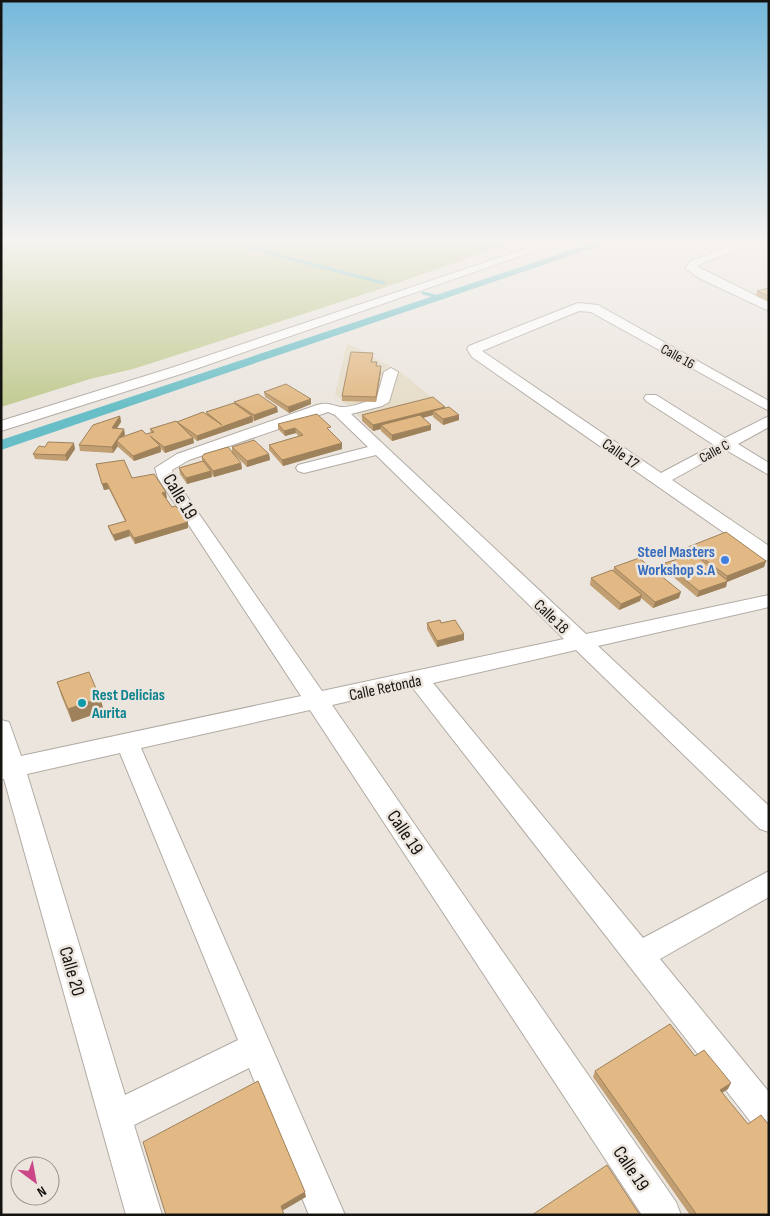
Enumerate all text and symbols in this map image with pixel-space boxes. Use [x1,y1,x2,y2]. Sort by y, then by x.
street label: Calle 16 [658,340,698,373]
street label: Calle 17 [598,435,643,474]
street label: Calle C [696,436,732,467]
street label: Calle 19 [157,470,202,524]
place label: Steel Masters Workshop S.A [637,543,715,580]
marker: Steel Masters Workshop S.A [719,554,731,566]
street label: Calle 18 [530,596,572,638]
street label: Calle Retonda [348,672,423,705]
place label: Rest Delicias Aurita [91,686,165,723]
marker: Rest Delicias Aurita [76,697,88,709]
street label: Calle 19 [382,806,428,860]
street label: Calle 20 [54,944,90,999]
street label: Calle 19 [608,1142,654,1196]
north arrow [10,1156,60,1206]
text: N [34,1182,49,1201]

